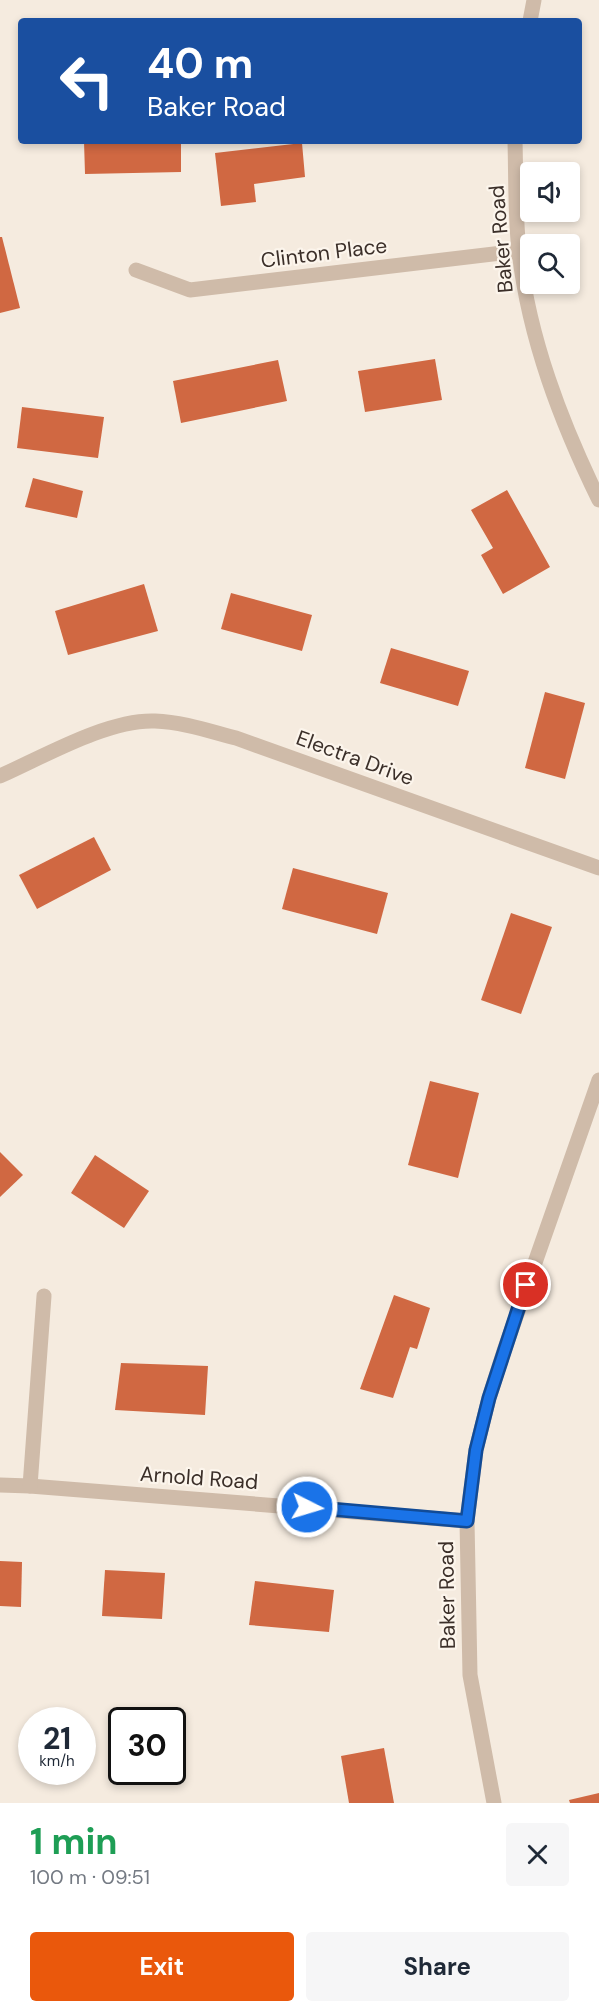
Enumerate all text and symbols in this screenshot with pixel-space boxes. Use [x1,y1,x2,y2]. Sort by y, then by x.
text: 40 m [147,36,253,91]
icon: left [48,42,126,120]
text: Baker Road [147,89,286,124]
map controls [520,162,580,294]
button: sound [520,162,580,222]
street label: Baker Road [482,184,520,294]
street label: Clinton Place [259,231,389,275]
button: search [520,234,580,294]
street label: Electra Drive [292,724,418,792]
pin [500,1259,551,1310]
icon: arrive [509,1268,542,1301]
street label: Arnold Road [139,1460,259,1496]
position arrow [275,1475,339,1539]
street label: Baker Road [432,1541,462,1649]
speed limit sign: 30 [108,1707,186,1785]
text: 21 [43,1719,71,1758]
text: km/h [39,1751,75,1771]
text: 1 min [30,1818,118,1865]
button: close [506,1823,569,1886]
text: 100 m · 09:51 [30,1864,150,1890]
button: Exit [30,1932,294,2001]
button: Share [306,1932,569,2001]

